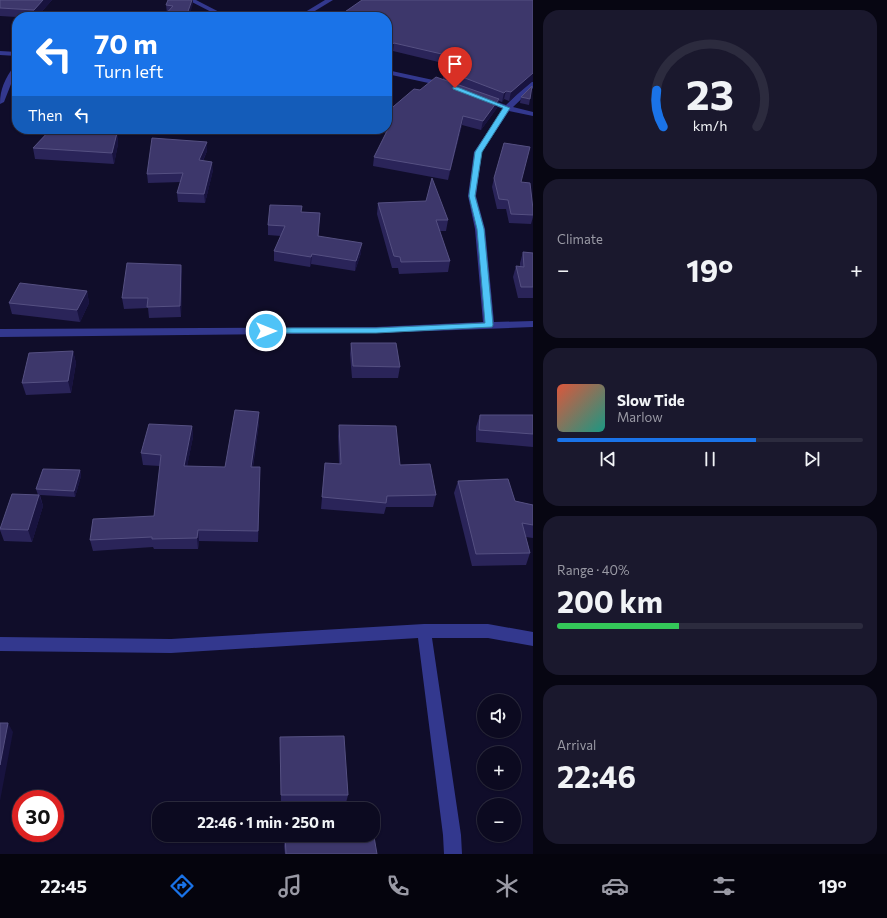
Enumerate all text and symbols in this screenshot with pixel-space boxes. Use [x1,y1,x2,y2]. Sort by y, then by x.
text: 70 m [94,26,158,60]
icon: left [28,28,80,80]
pin [438,47,472,88]
icon: arrive [444,53,466,75]
text: Turn left [94,60,163,82]
text: 23 [686,68,734,119]
icon: left [71,104,93,126]
text: Then [28,106,63,124]
text: km/h [693,116,727,134]
text: Climate [557,231,603,247]
text: 19° [686,251,733,288]
text: − [557,256,570,283]
text: + [850,256,863,283]
position arrow [245,310,287,352]
text: Slow Tide [617,391,685,409]
text: Marlow [617,409,663,425]
icon: previous [597,448,619,470]
icon: pause [699,448,721,470]
icon: next [801,448,823,470]
text: Range · 40% [557,562,629,578]
text: 200 km [557,582,663,619]
map controls [477,694,521,842]
button: sound [477,694,521,738]
text: Arrival [557,737,596,753]
button: + [477,746,521,790]
text: 22:46 [557,757,636,794]
speed limit sign: 30 [12,790,64,842]
button: − [477,798,521,842]
text: 22:46 · 1 min · 250 m [197,813,335,831]
icon: directions [168,872,196,900]
icon: music [276,872,304,900]
icon: phone [384,872,412,900]
icon: climate [493,872,521,900]
icon: car [601,872,629,900]
icon: filters [710,872,738,900]
text: 22:45 [40,875,87,897]
text: 19° [818,875,847,897]

